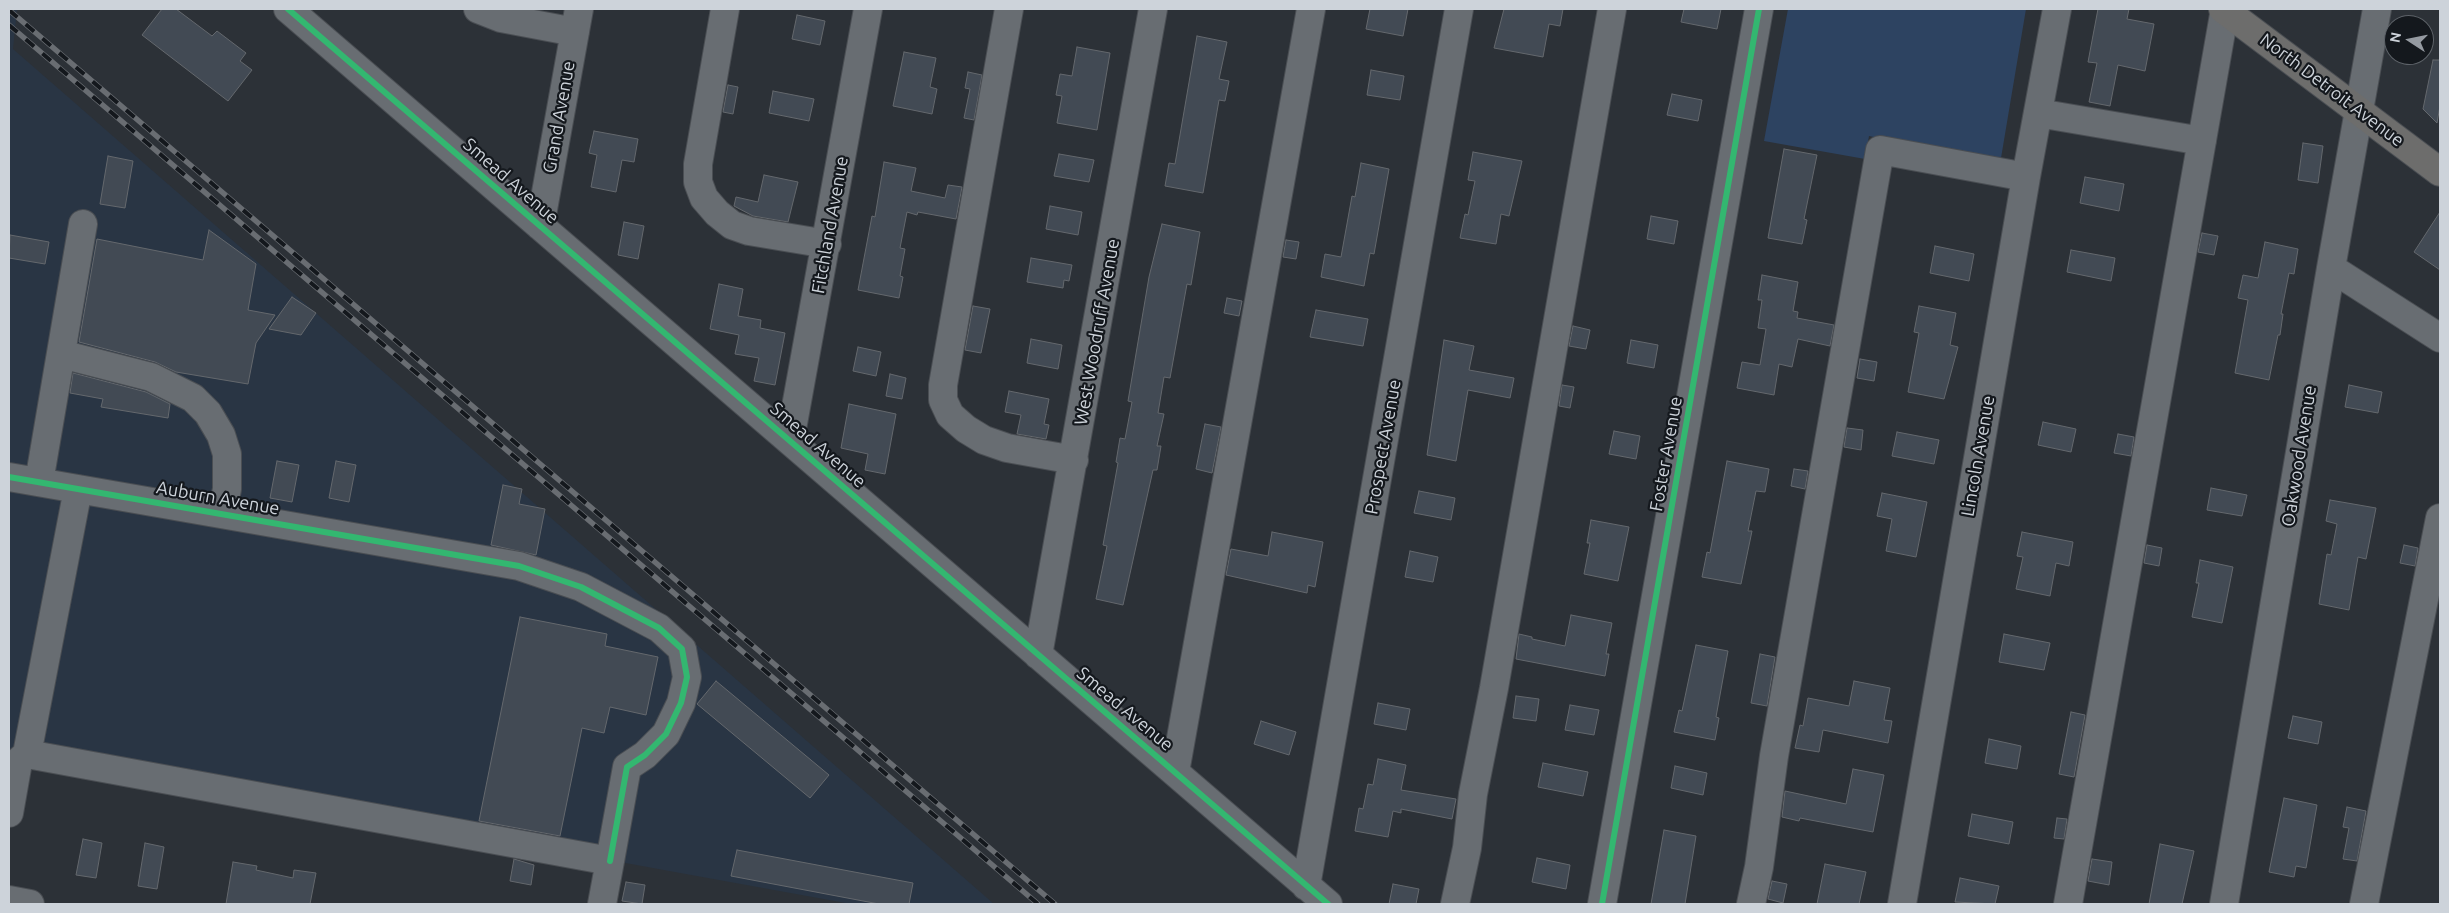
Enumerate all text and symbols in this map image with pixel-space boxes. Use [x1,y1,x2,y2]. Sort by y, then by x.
north arrow [2384,15,2434,65]
street label: North Detroit Avenue [2256,29,2408,151]
street label: Grand Avenue [539,59,579,175]
street label: Smead Avenue [459,134,563,228]
street label: Fitchland Avenue [807,155,853,295]
street label: West Woodruff Avenue [1070,237,1124,427]
street label: Prospect Avenue [1361,378,1405,516]
street label: Oakwood Avenue [2277,384,2321,528]
street label: Lincoln Avenue [1957,394,1999,518]
street label: Foster Avenue [1645,395,1687,513]
street label: Smead Avenue [766,398,870,492]
street label: Auburn Avenue [155,477,281,519]
street label: Smead Avenue [1072,662,1178,756]

